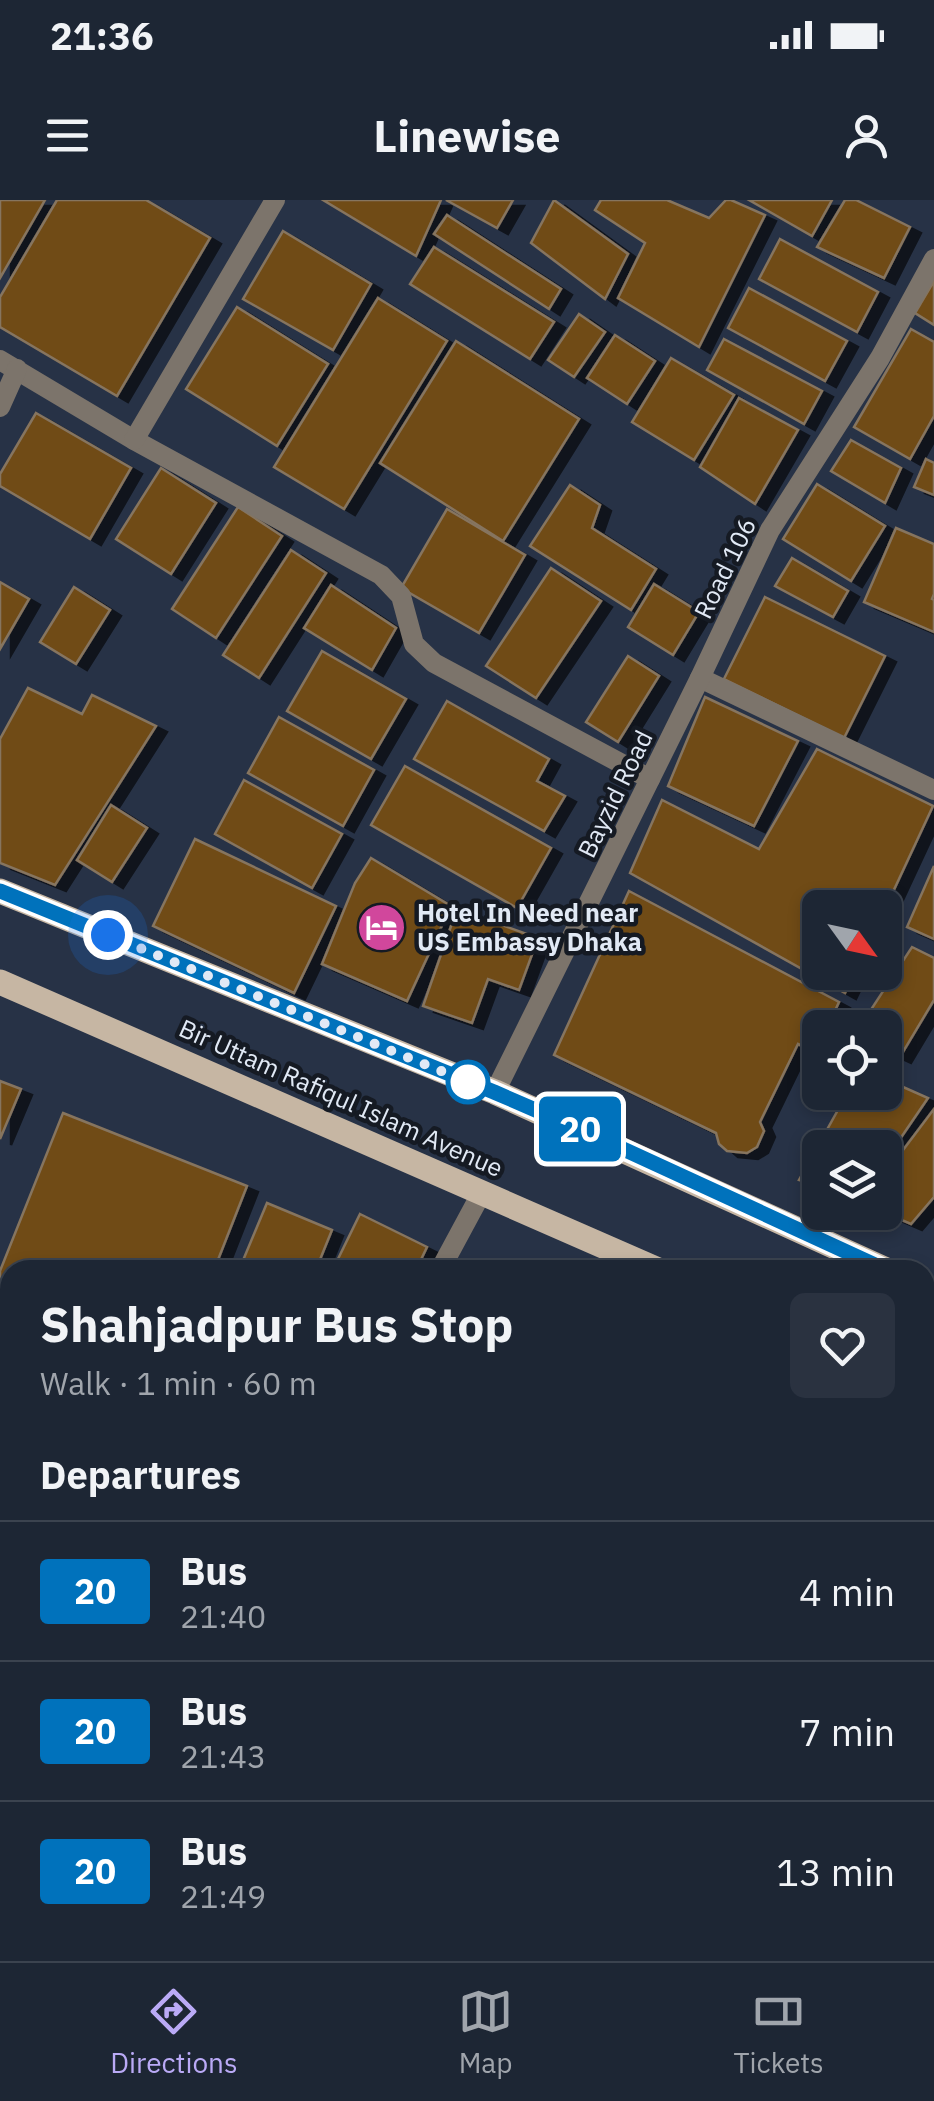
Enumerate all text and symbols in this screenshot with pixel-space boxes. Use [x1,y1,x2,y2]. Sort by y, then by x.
text: 21:36 [50,11,154,60]
text: Linewise [373,106,561,164]
icon: menu [40,108,95,163]
icon: person [839,108,894,163]
street label: Road 106 [686,512,763,624]
street label: Bayzid Road [570,725,660,863]
north arrow [802,890,902,990]
map controls [802,890,902,1230]
place label: Hotel In Need near US Embassy Dhaka [417,896,642,958]
hotel icon: Hotel In Need near US Embassy Dhaka [356,901,408,953]
your location [83,910,133,960]
button: locate [802,1010,902,1110]
street label: Bir Uttam Rafiqul Islam Avenue [174,1011,508,1184]
unlabelled marker [447,1061,489,1103]
line badge: 20 [535,1096,625,1162]
text: 20 [559,1106,601,1152]
button: layers [802,1130,902,1230]
text: Shahjadpur Bus Stop [40,1293,514,1355]
button: heart [790,1293,895,1398]
text: Walk · 1 min · 60 m [40,1362,317,1404]
text: Departures [40,1450,241,1499]
text: Bus [180,1546,247,1595]
text: 4 min [799,1567,895,1616]
text: 20 [74,1568,116,1614]
text: 21:40 [180,1595,266,1637]
text: Bus [180,1686,247,1735]
text: 7 min [799,1707,895,1756]
text: 20 [74,1708,116,1754]
text: 21:43 [180,1735,266,1777]
text: Bus [180,1826,247,1875]
text: 13 min [776,1847,895,1896]
text: 20 [74,1848,116,1894]
text: 21:49 [180,1875,266,1917]
tab: Directions [110,1984,238,2081]
tab: Map [458,1984,513,2081]
tab: Tickets [734,1984,824,2081]

